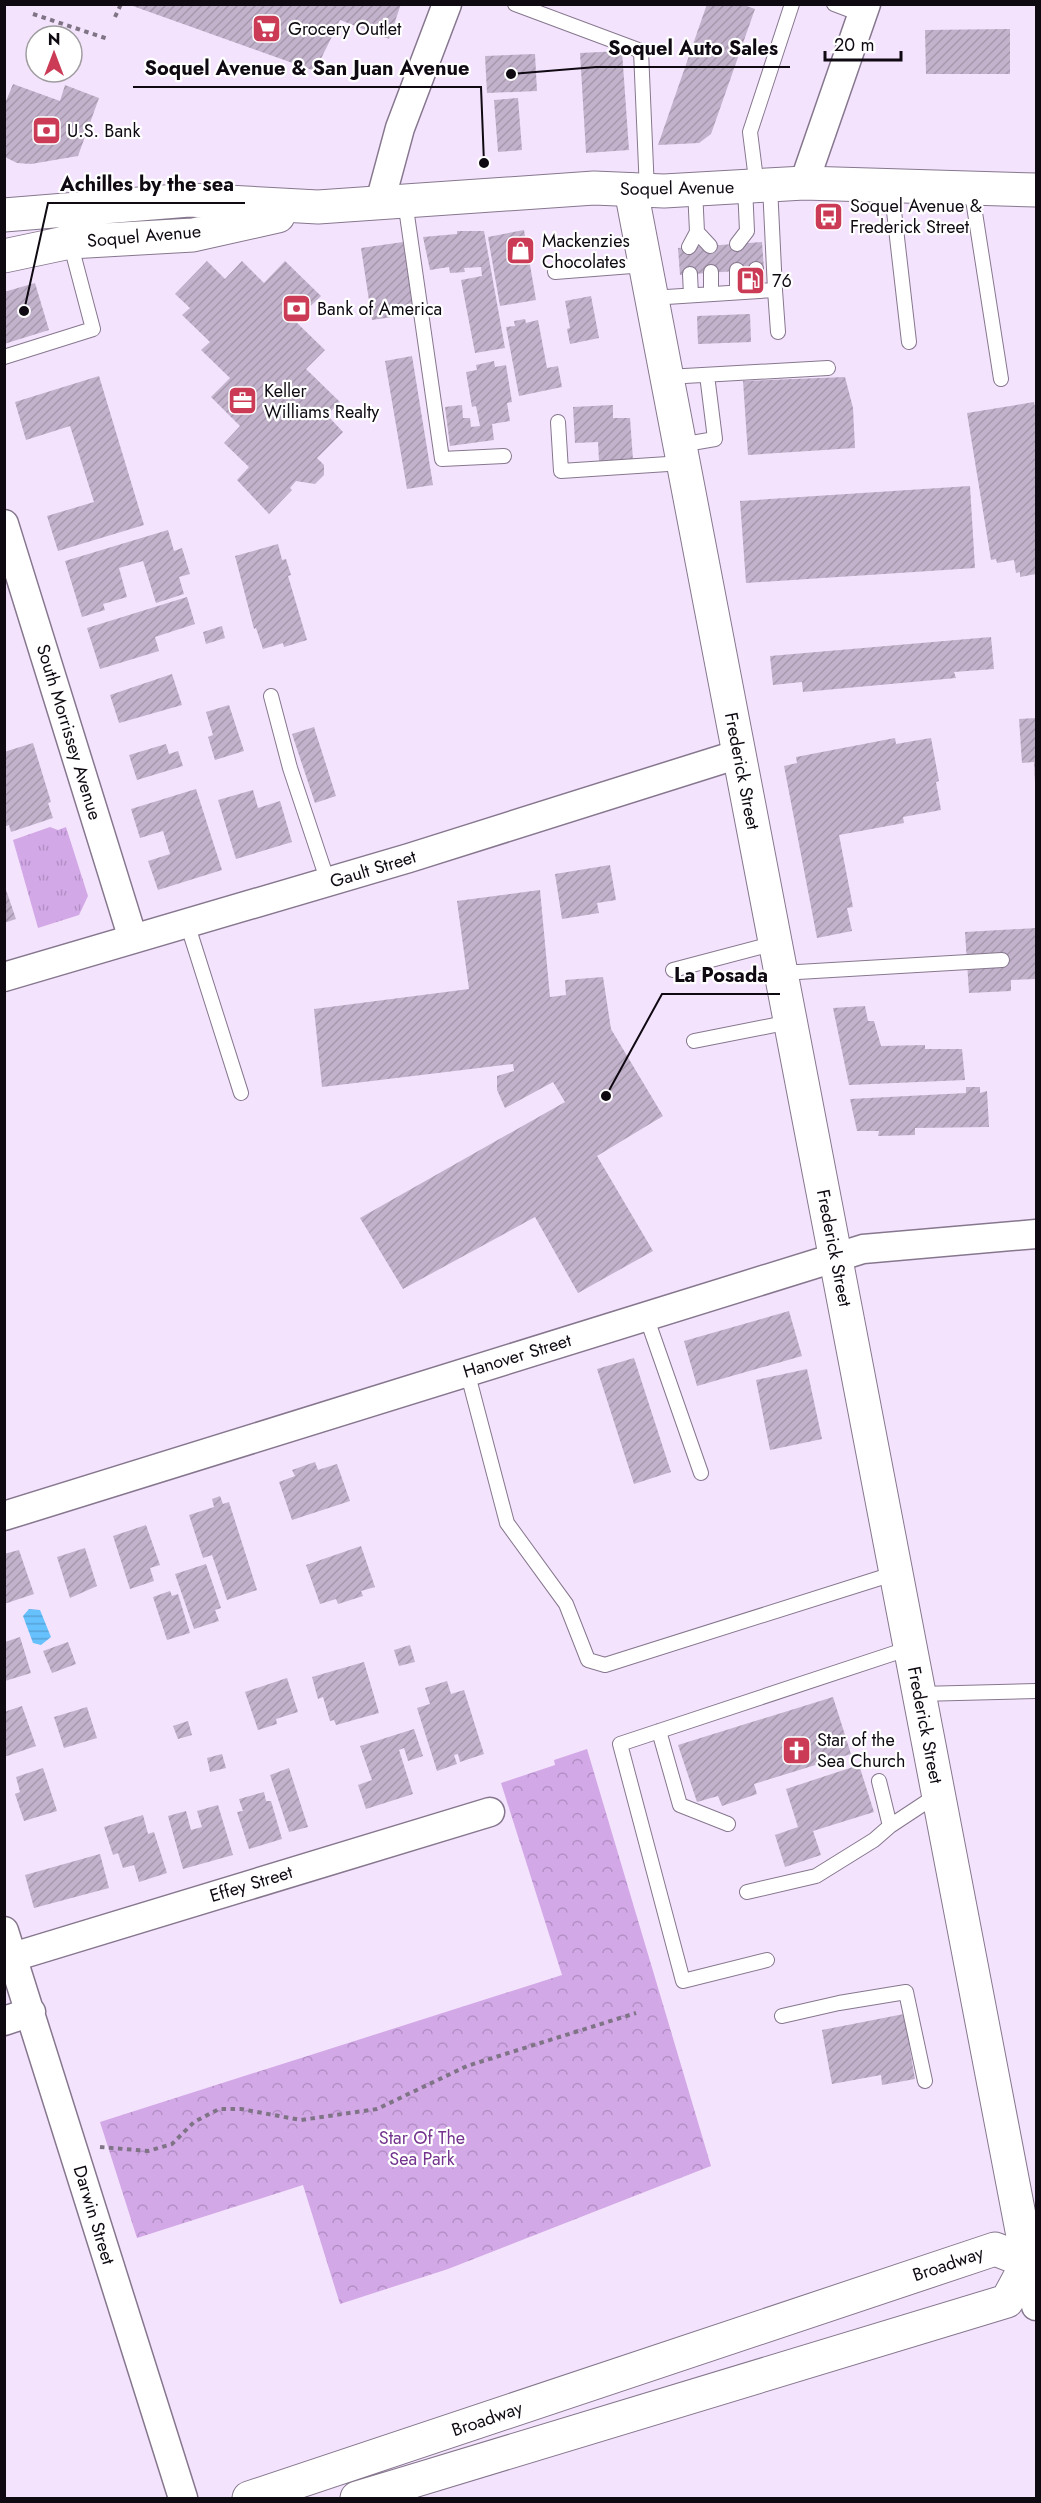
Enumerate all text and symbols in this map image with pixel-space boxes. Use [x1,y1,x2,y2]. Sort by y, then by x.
supermarket icon: Grocery Outlet [251,13,283,45]
place label: Grocery Outlet [288,16,402,42]
north arrow [24,24,84,84]
scale bar [825,24,902,62]
text: N [48,28,60,51]
callout: Soquel Auto Sales [596,29,790,67]
text: 20 m [834,32,874,58]
text: Soquel Auto Sales [608,34,778,63]
callout: Soquel Avenue & San Juan Avenue [133,49,481,87]
text: Soquel Avenue & San Juan Avenue [145,54,469,83]
bank icon: U.S. Bank [30,115,62,147]
place label: U.S. Bank [67,118,140,144]
callout: Achilles by the sea [48,165,245,203]
text: Achilles by the sea [59,170,234,199]
street label: Soquel Avenue [620,174,734,202]
place label: Soquel Avenue & Frederick Street [850,193,982,240]
bus stop icon: Soquel Avenue & Frederick Street [813,200,845,232]
street label: Soquel Avenue [86,218,202,254]
place label: Mackenzies Chocolates [542,228,630,275]
shop icon: Mackenzies Chocolates [505,235,537,267]
fuel station icon: 76 [735,265,767,297]
place label: 76 [772,268,792,294]
bank icon: Bank of America [280,293,312,325]
place label: Bank of America [317,296,442,322]
place label: Keller Williams Realty [264,378,379,425]
office icon: Keller Williams Realty [227,385,259,417]
street label: South Morrissey Avenue [30,641,108,823]
street label: Frederick Street [718,710,766,833]
street label: Gault Street [327,843,420,894]
callout: La Posada [662,956,780,994]
text: La Posada [674,961,768,990]
street label: Frederick Street [810,1187,858,1310]
street label: Hanover Street [460,1327,575,1385]
street label: Frederick Street [901,1664,949,1787]
place label: Star of the Sea Church [817,1727,905,1774]
church icon: Star of the Sea Church [780,1734,812,1766]
street label: Effey Street [206,1859,296,1909]
park label: Star Of The Sea Park [379,2125,465,2172]
street label: Darwin Street [67,2162,122,2268]
street label: Broadway [909,2240,987,2288]
street label: Broadway [448,2395,526,2443]

